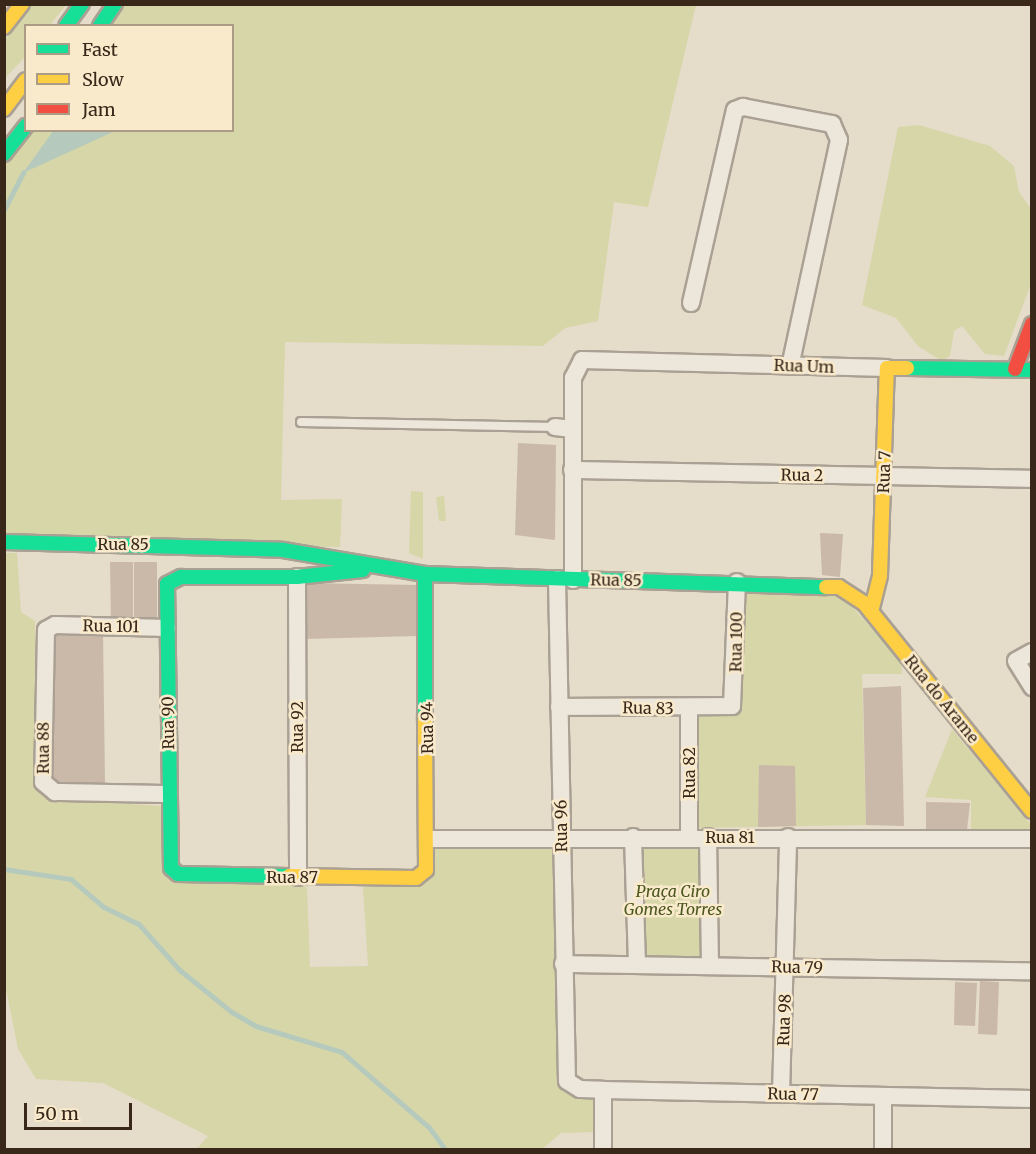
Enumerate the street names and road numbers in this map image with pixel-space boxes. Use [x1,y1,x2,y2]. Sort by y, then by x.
street label: Rua Um [773,355,835,377]
street label: Rua 7 [874,450,894,494]
street label: Rua 2 [780,465,824,485]
street label: Rua 85 [97,534,149,554]
street label: Rua 85 [590,570,642,590]
street label: Rua 100 [726,612,746,672]
street label: Rua 101 [82,616,140,636]
street label: Rua do Arame [901,651,983,747]
street label: Rua 90 [158,696,178,750]
street label: Rua 83 [622,698,674,718]
street label: Rua 92 [287,701,307,753]
street label: Rua 94 [417,702,437,754]
street label: Rua 88 [33,722,53,774]
street label: Rua 82 [679,747,699,799]
street label: Rua 96 [551,800,571,852]
street label: Rua 81 [705,827,755,847]
street label: Rua 87 [266,867,318,887]
street label: Rua 79 [771,957,823,977]
street label: Rua 98 [773,994,795,1046]
street label: Rua 77 [767,1084,819,1104]

